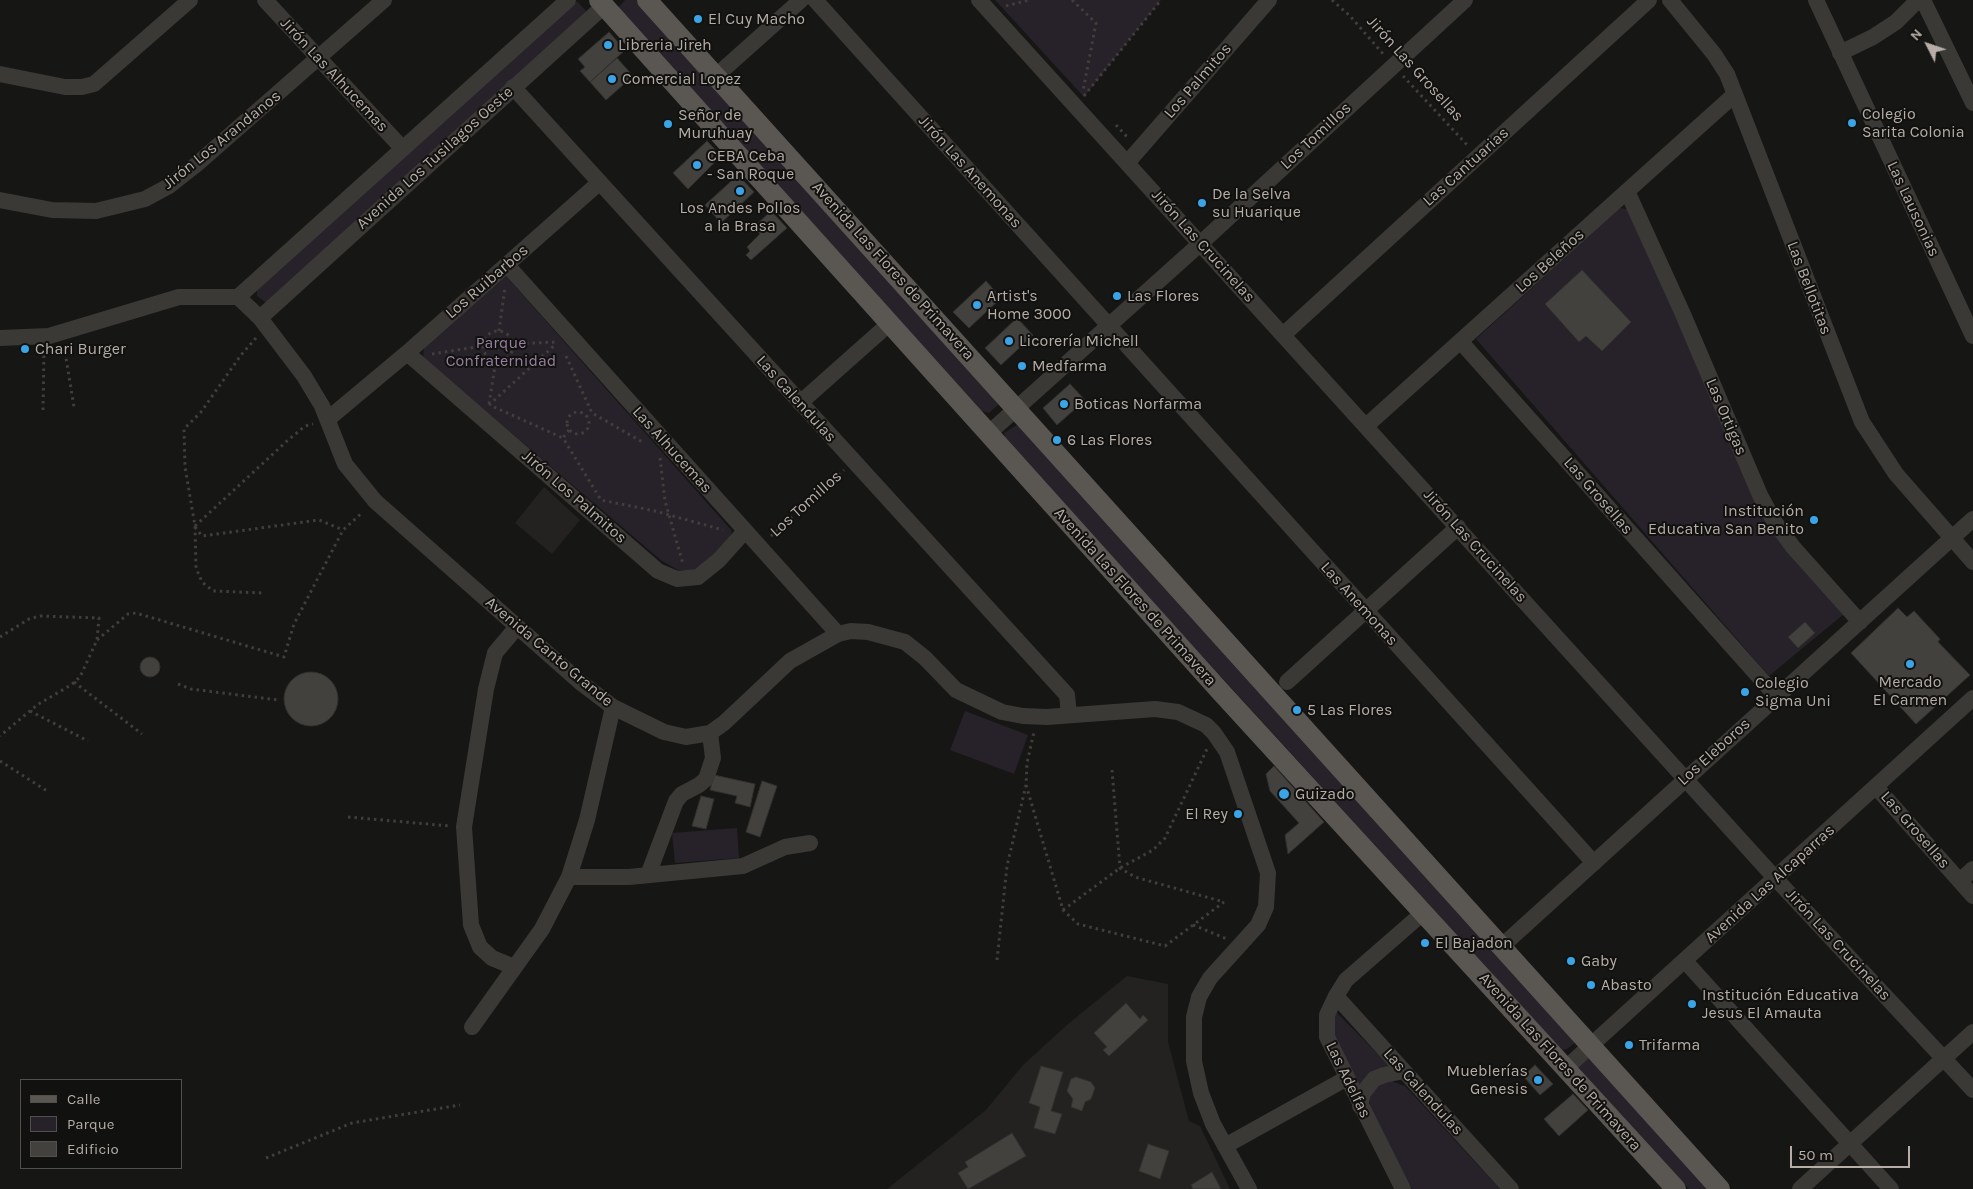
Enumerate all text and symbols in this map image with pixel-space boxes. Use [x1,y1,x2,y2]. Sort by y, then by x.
place label: El Cuy Macho [708,9,805,29]
street label: Jirón Las Grosellas [1363,12,1467,126]
marker: El Cuy Macho [692,13,704,25]
street label: Jirón Las Alhucemas [276,14,392,136]
north arrow [1903,20,1953,70]
text: N [1907,25,1926,44]
place label: Libreria Jireh [618,35,712,55]
marker: Libreria Jireh [602,39,614,51]
street label: Los Palmitos [1160,39,1236,123]
place label: Comercial Lopez [622,69,741,89]
marker: Comercial Lopez [606,73,618,85]
street label: Avenida Los Tusilagos Oeste [353,83,517,233]
street label: Jirón Los Arandanos [159,87,285,193]
street label: Los Tomillos [1277,98,1355,174]
place label: Colegio Sarita Colonia [1862,104,1965,142]
place label: Señor de Muruhuay [678,105,752,143]
street label: Jirón Las Anemonas [914,112,1026,232]
marker: Colegio Sarita Colonia [1846,117,1858,129]
marker: Señor de Muruhuay [662,118,674,130]
street label: Las Cantuarias [1419,123,1513,211]
place label: CEBA Ceba - San Roque [707,146,794,184]
street label: Las Lausonias [1882,158,1944,260]
marker: CEBA Ceba - San Roque [691,159,703,171]
street label: Avenida Las Flores de Primavera [808,178,978,364]
place label: De la Selva su Huarique [1212,184,1301,222]
marker: Los Andes Pollos a la Brasa [734,185,746,197]
street label: Jirón Las Crucinelas [1147,185,1259,307]
marker: De la Selva su Huarique [1196,197,1208,209]
place label: Los Andes Pollos a la Brasa [680,198,800,236]
street label: Los Beleños [1512,225,1588,297]
street label: Las Bellotitas [1782,239,1836,337]
street label: Los Ruibarbos [442,241,532,323]
place label: Artist's Home 3000 [987,286,1071,324]
place label: Las Flores [1127,286,1200,306]
marker: Las Flores [1111,290,1123,302]
marker: Artist's Home 3000 [971,299,983,311]
place label: Licorería Michell [1019,331,1139,351]
park label: Parque Confraternidad [446,333,556,371]
marker: Licorería Michell [1003,335,1015,347]
place label: Chari Burger [35,339,126,359]
marker: Chari Burger [19,343,31,355]
street label: Las Calendulas [752,352,840,446]
place label: Medfarma [1032,356,1107,376]
marker: Medfarma [1016,360,1028,372]
street label: Las Ortigas [1701,376,1751,458]
place label: Boticas Norfarma [1074,394,1202,414]
marker: Boticas Norfarma [1058,398,1070,410]
street label: Las Alhucemas [628,403,716,497]
place label: 6 Las Flores [1067,430,1152,450]
marker: 6 Las Flores [1051,434,1063,446]
street label: Jirón Los Palmitos [518,446,630,548]
street label: Las Grosellas [1559,453,1637,539]
street label: Los Tomillos [766,467,846,541]
street label: Jirón Las Crucinelas [1419,485,1531,607]
place label: Institución Educativa San Benito [1648,501,1804,539]
street label: Avenida Las Flores de Primavera [1050,504,1220,690]
marker: Institución Educativa San Benito [1808,514,1820,526]
street label: Las Anemonas [1316,558,1402,650]
street label: Avenida Canto Grande [481,593,617,711]
marker: Mercado El Carmen [1904,658,1916,670]
place label: Mercado El Carmen [1873,672,1947,710]
place label: Colegio Sigma Uni [1755,673,1831,711]
marker: Colegio Sigma Uni [1739,686,1751,698]
place label: 5 Las Flores [1307,700,1392,720]
marker: 5 Las Flores [1291,704,1303,716]
street label: Los Eleboros [1674,714,1754,790]
place label: Guizado [1295,784,1354,804]
marker: Guizado [1277,787,1291,801]
street label: Las Grosellas [1876,787,1954,873]
place label: El Rey [1185,804,1228,824]
marker: El Rey [1232,808,1244,820]
street label: Avenida Las Alcaparras [1701,821,1839,947]
street label: Jirón Las Crucinelas [1781,885,1895,1005]
place label: El Bajadon [1435,933,1513,953]
marker: El Bajadon [1419,937,1431,949]
place label: Gaby [1581,951,1617,971]
marker: Gaby [1565,955,1577,967]
street label: Avenida Las Flores de Primavera [1475,969,1645,1155]
place label: Abasto [1601,975,1652,995]
marker: Abasto [1585,979,1597,991]
place label: Institución Educativa Jesus El Amauta [1702,985,1859,1023]
marker: Institución Educativa Jesus El Amauta [1686,998,1698,1010]
place label: Trifarma [1639,1035,1700,1055]
street label: Las Adelfas [1321,1039,1375,1121]
marker: Trifarma [1623,1039,1635,1051]
street label: Las Calendulas [1379,1045,1467,1139]
place label: Mueblerías Genesis [1447,1061,1528,1099]
marker: Mueblerías Genesis [1532,1074,1544,1086]
legend [20,1079,182,1169]
text: Calle [67,1090,101,1108]
text: Parque [67,1115,115,1133]
scale bar [1793,1136,1913,1168]
text: Edificio [67,1140,119,1158]
text: 50 m [1798,1146,1833,1164]

